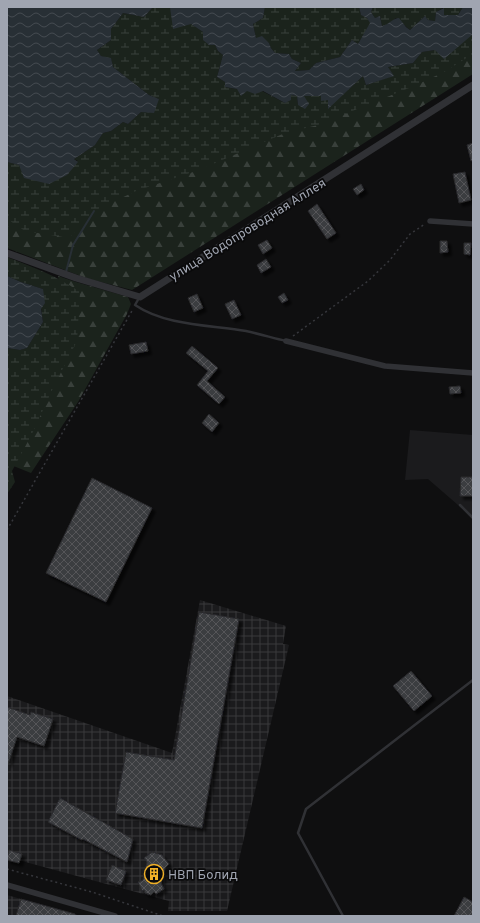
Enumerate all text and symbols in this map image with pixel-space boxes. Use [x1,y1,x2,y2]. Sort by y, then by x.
street label: улица Водопроводная Аллея [167,176,329,286]
building icon: НВП Болид [143,863,165,885]
place label: НВП Болид [168,868,238,884]

